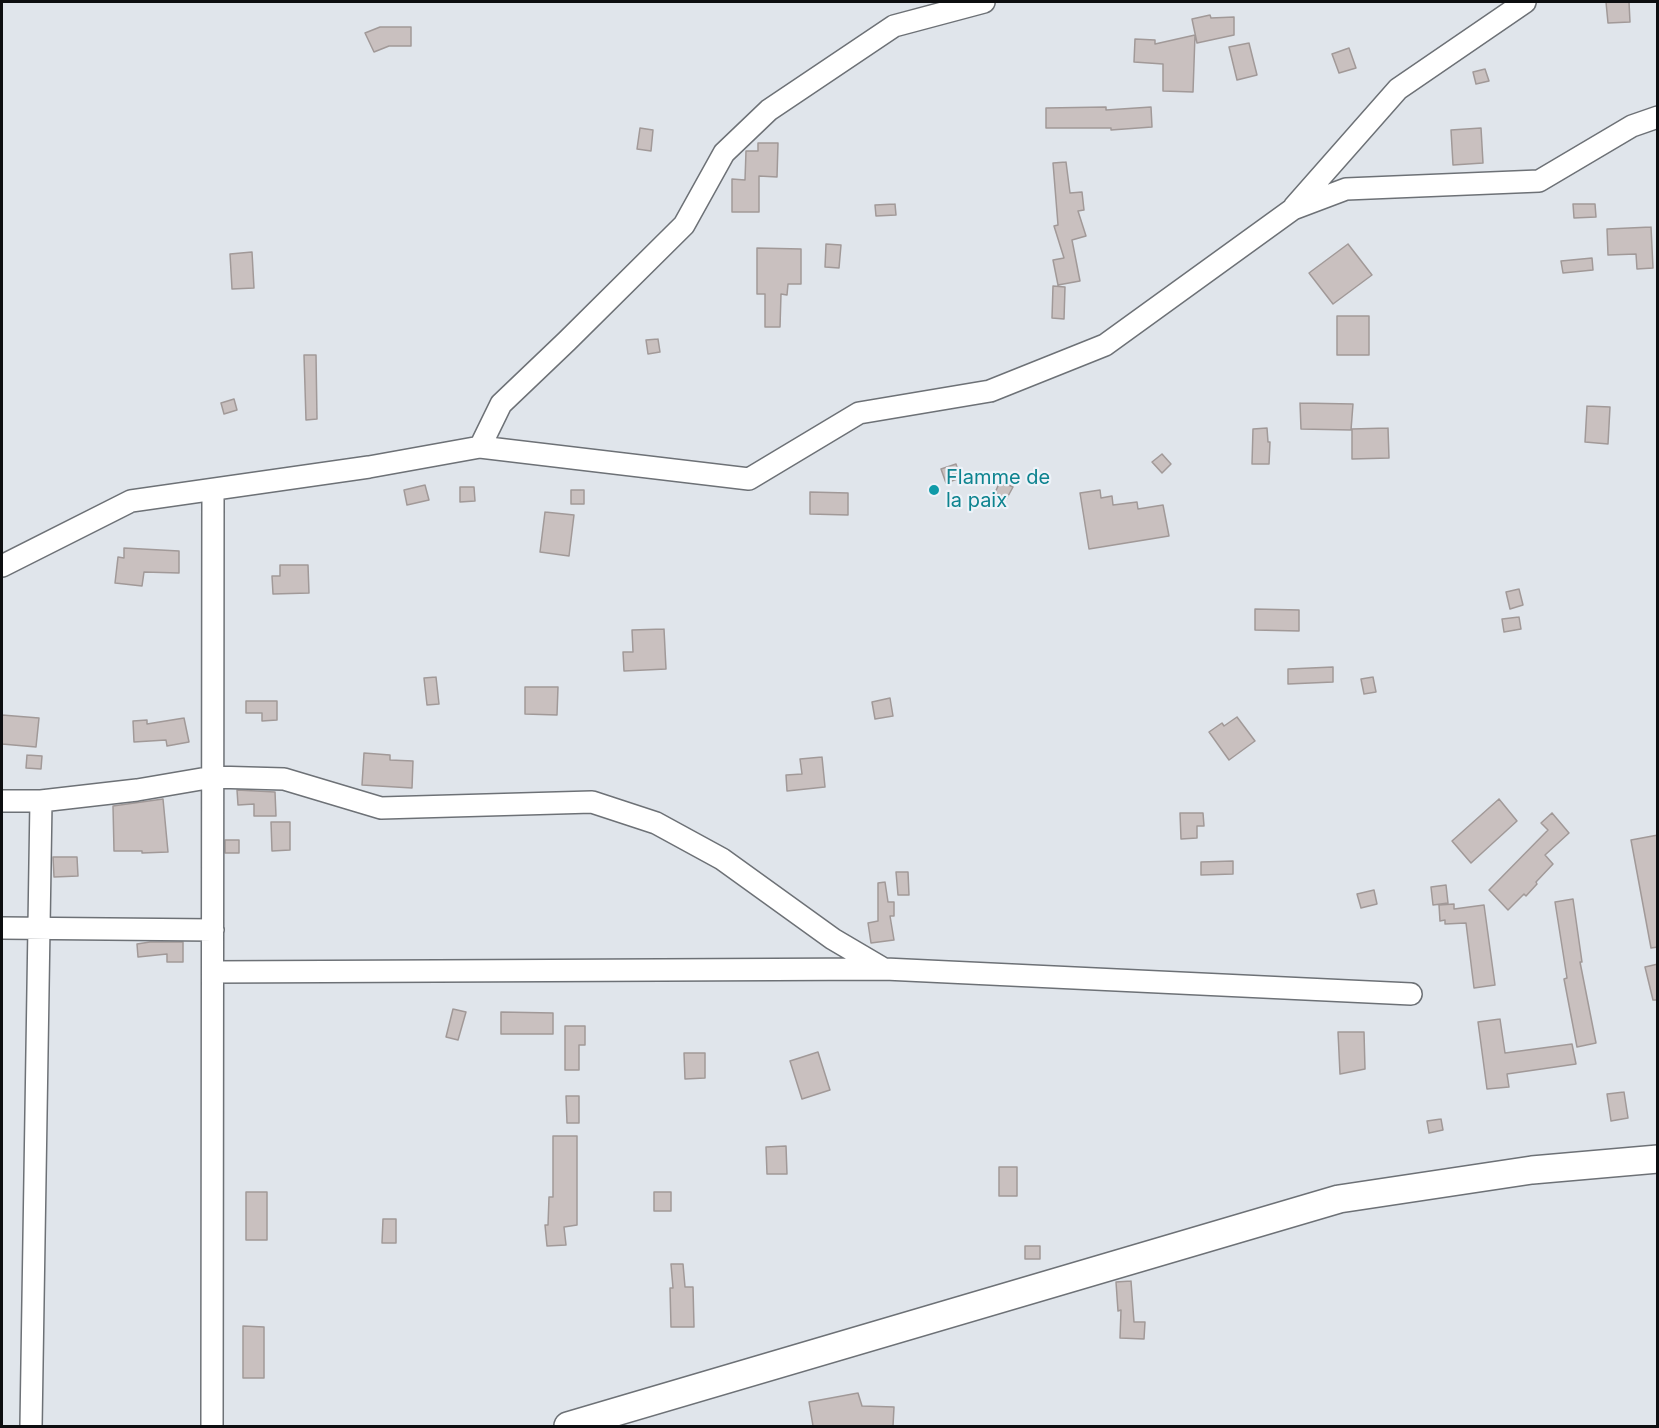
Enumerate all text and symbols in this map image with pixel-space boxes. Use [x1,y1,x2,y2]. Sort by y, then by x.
place label: Flamme de la paix [946,466,1050,513]
marker: Flamme de la paix [927,483,941,497]

